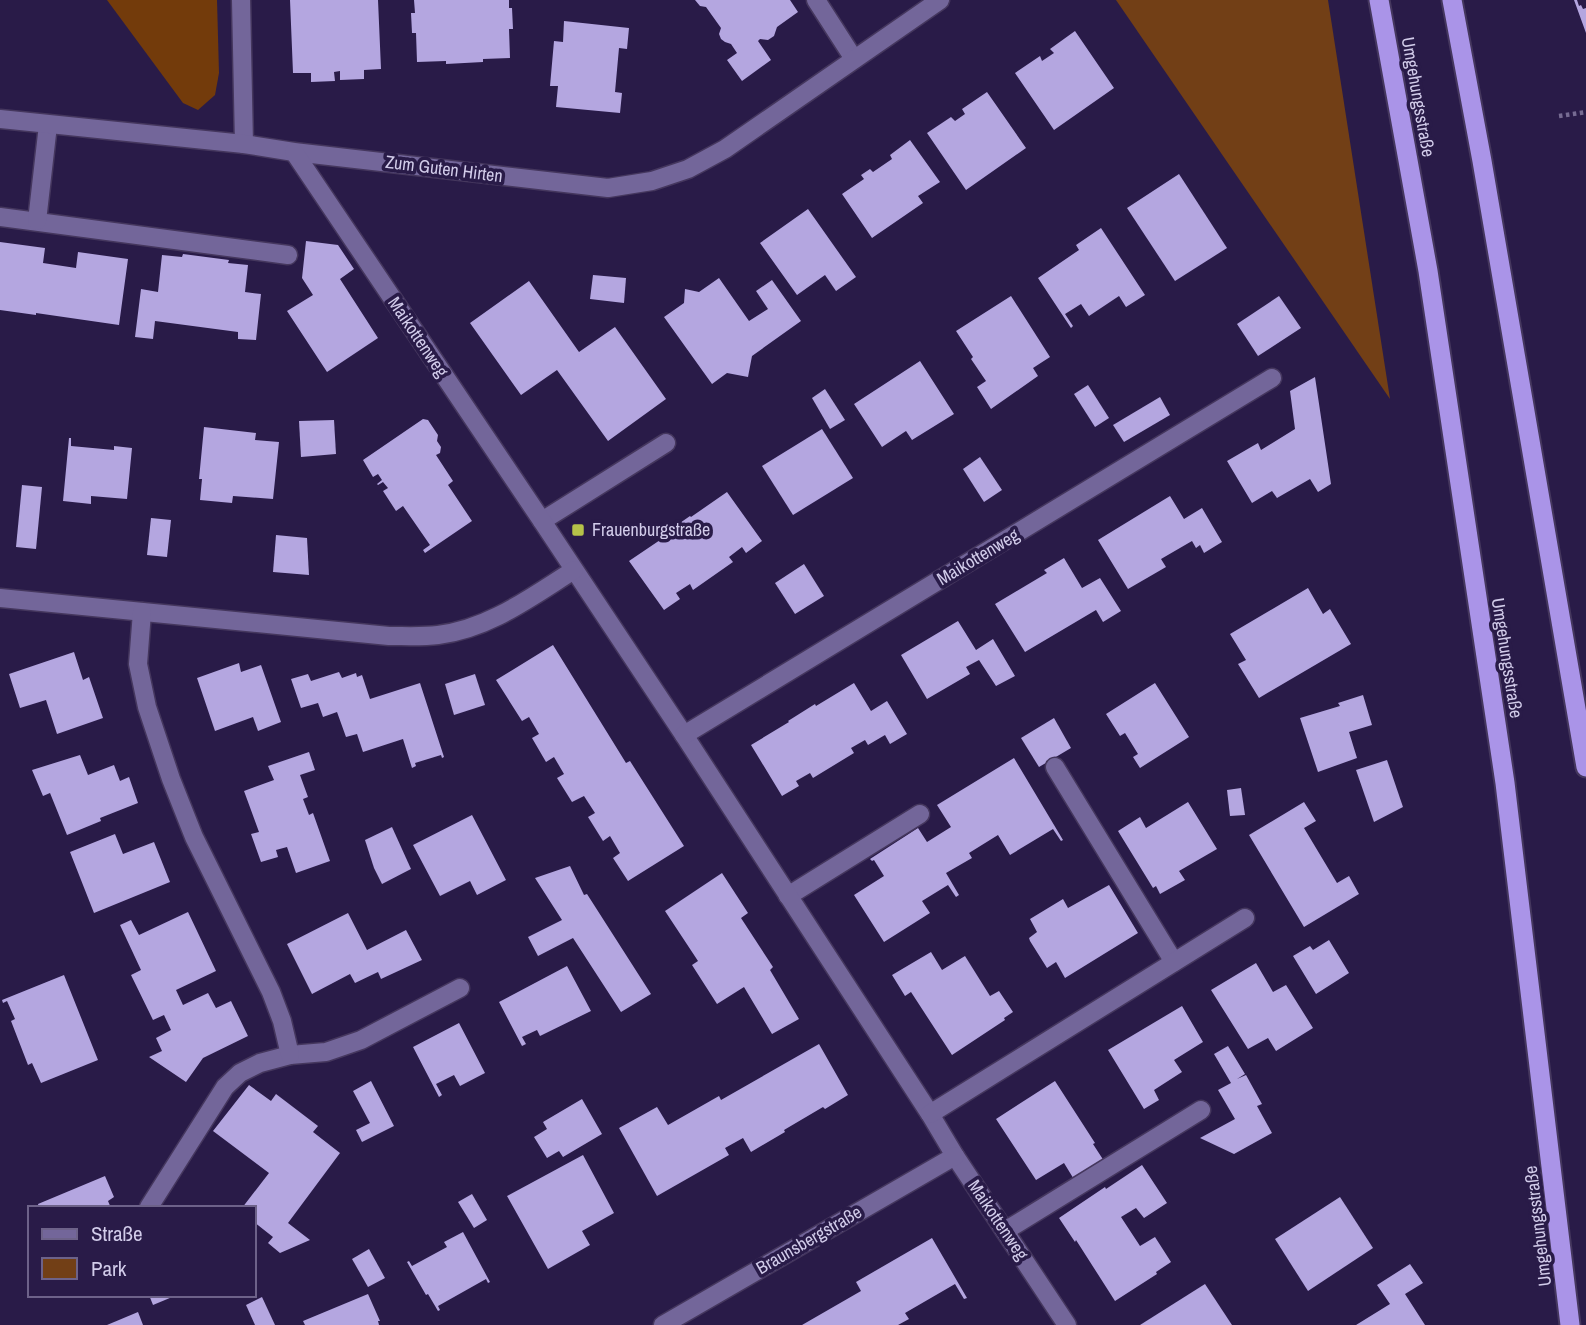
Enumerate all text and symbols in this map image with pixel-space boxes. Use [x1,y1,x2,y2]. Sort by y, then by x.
street label: Umgehungsstraße [1396,35,1441,159]
street label: Zum Guten Hirten [384,149,504,188]
street label: Maikottenweg [382,292,455,382]
place label: Frauenburgstraße [592,517,710,542]
marker: Frauenburgstraße [570,522,586,538]
street label: Maikottenweg [932,522,1024,591]
street label: Umgehungsstraße [1486,596,1529,720]
street label: Umgehungsstraße [1518,1164,1557,1288]
street label: Maikottenweg [962,1175,1035,1265]
street label: Braunsbergstraße [751,1199,866,1280]
legend [28,1206,256,1297]
text: Straße [91,1219,143,1248]
text: Park [91,1254,127,1283]

